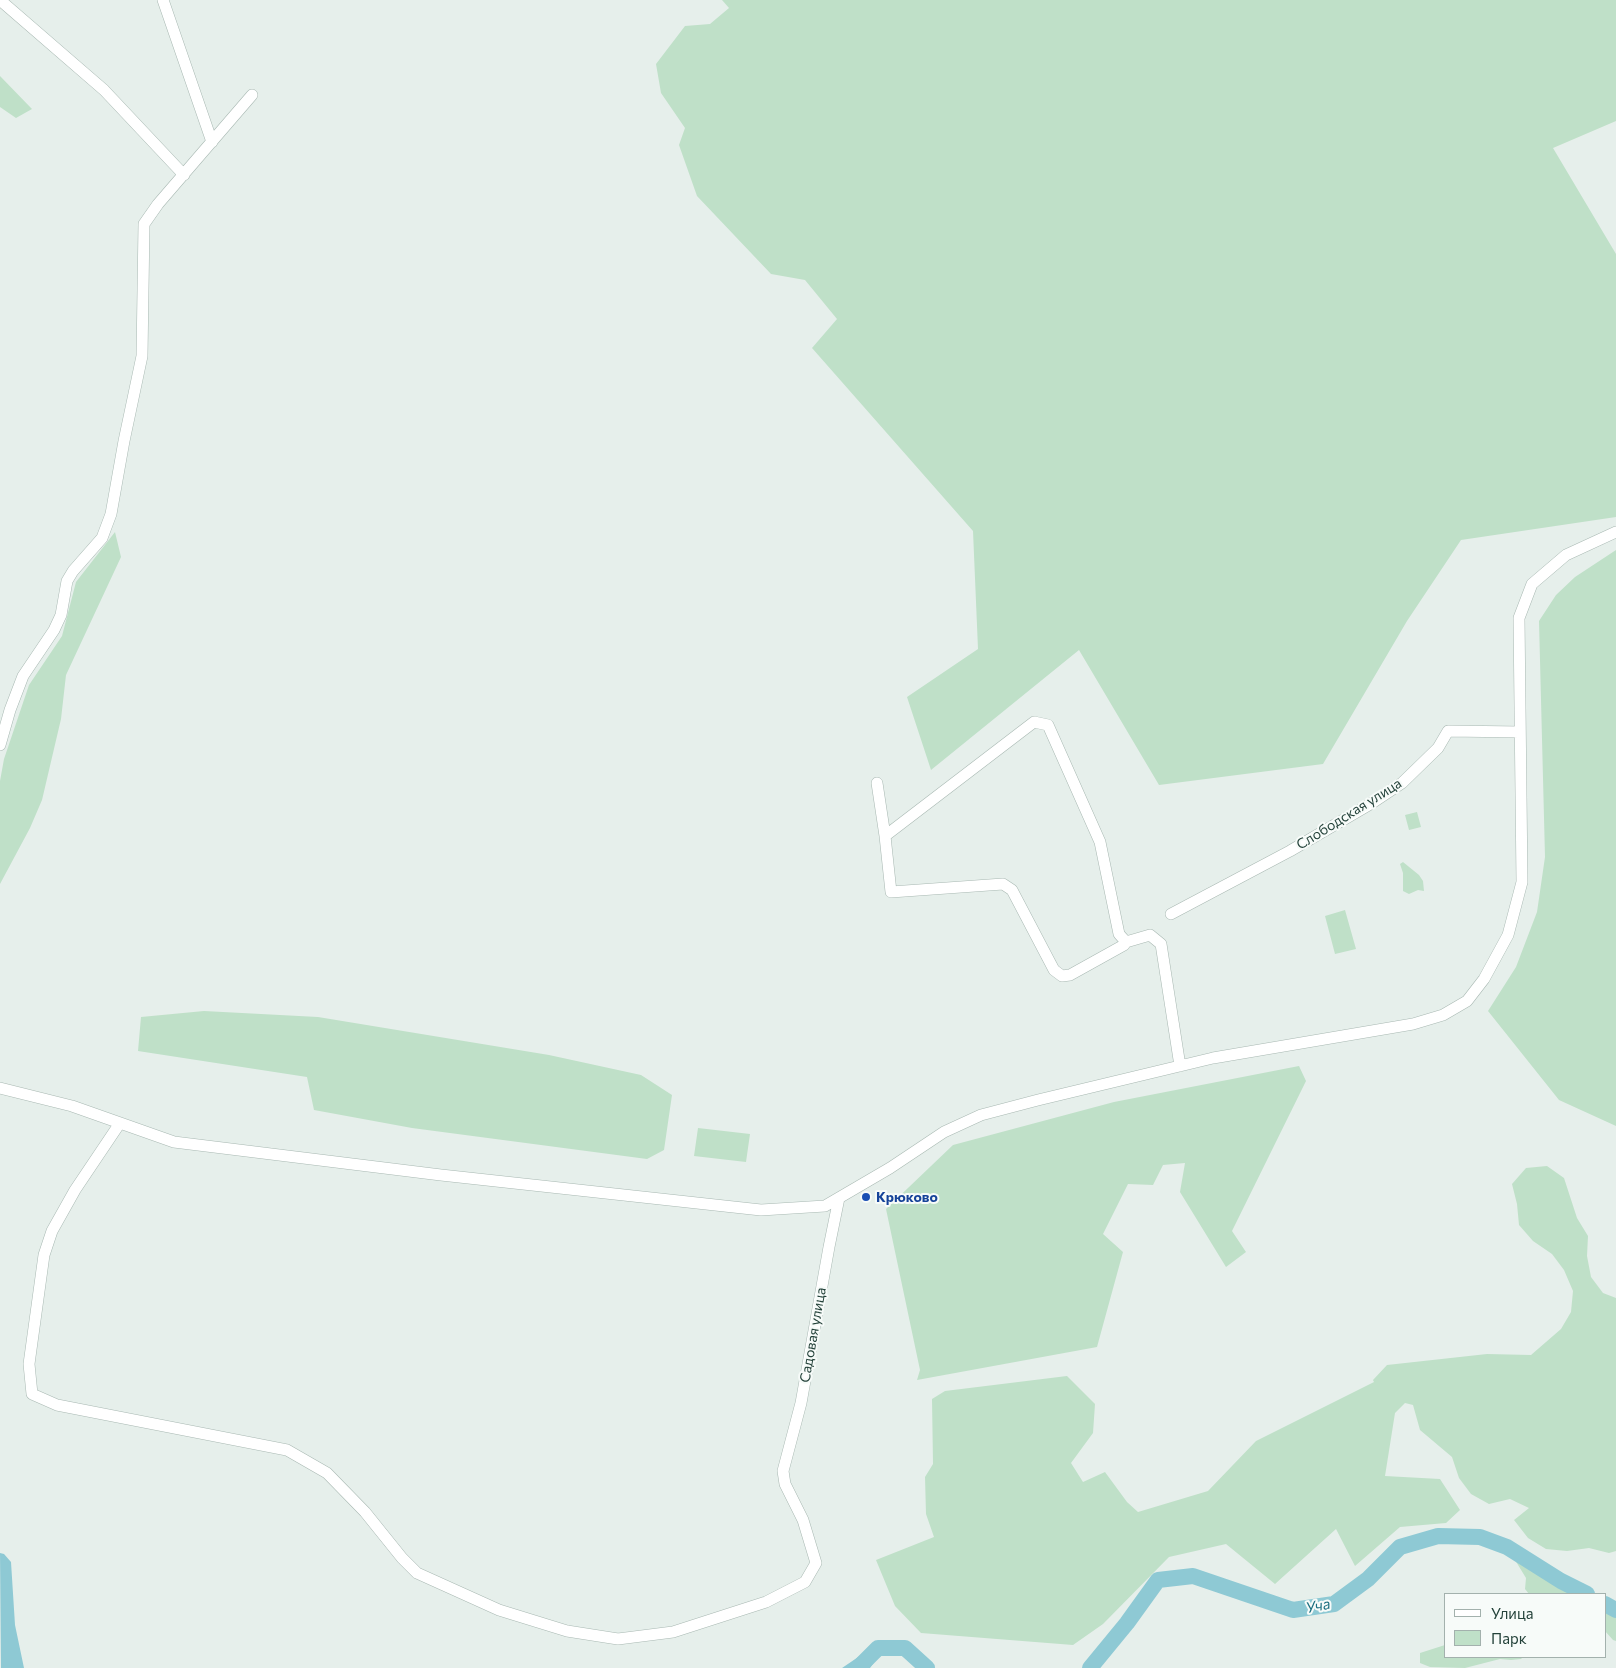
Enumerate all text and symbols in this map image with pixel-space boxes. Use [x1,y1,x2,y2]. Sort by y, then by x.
street label: Слободская улица [1293,775,1405,853]
place label: Крюково [876,1189,938,1205]
marker: Крюково [860,1191,872,1203]
street label: Садовая улица [796,1286,830,1384]
legend [1444,1593,1606,1658]
water label: Уча [1304,1595,1332,1617]
text: Улица [1491,1604,1533,1622]
text: Парк [1491,1629,1527,1647]

